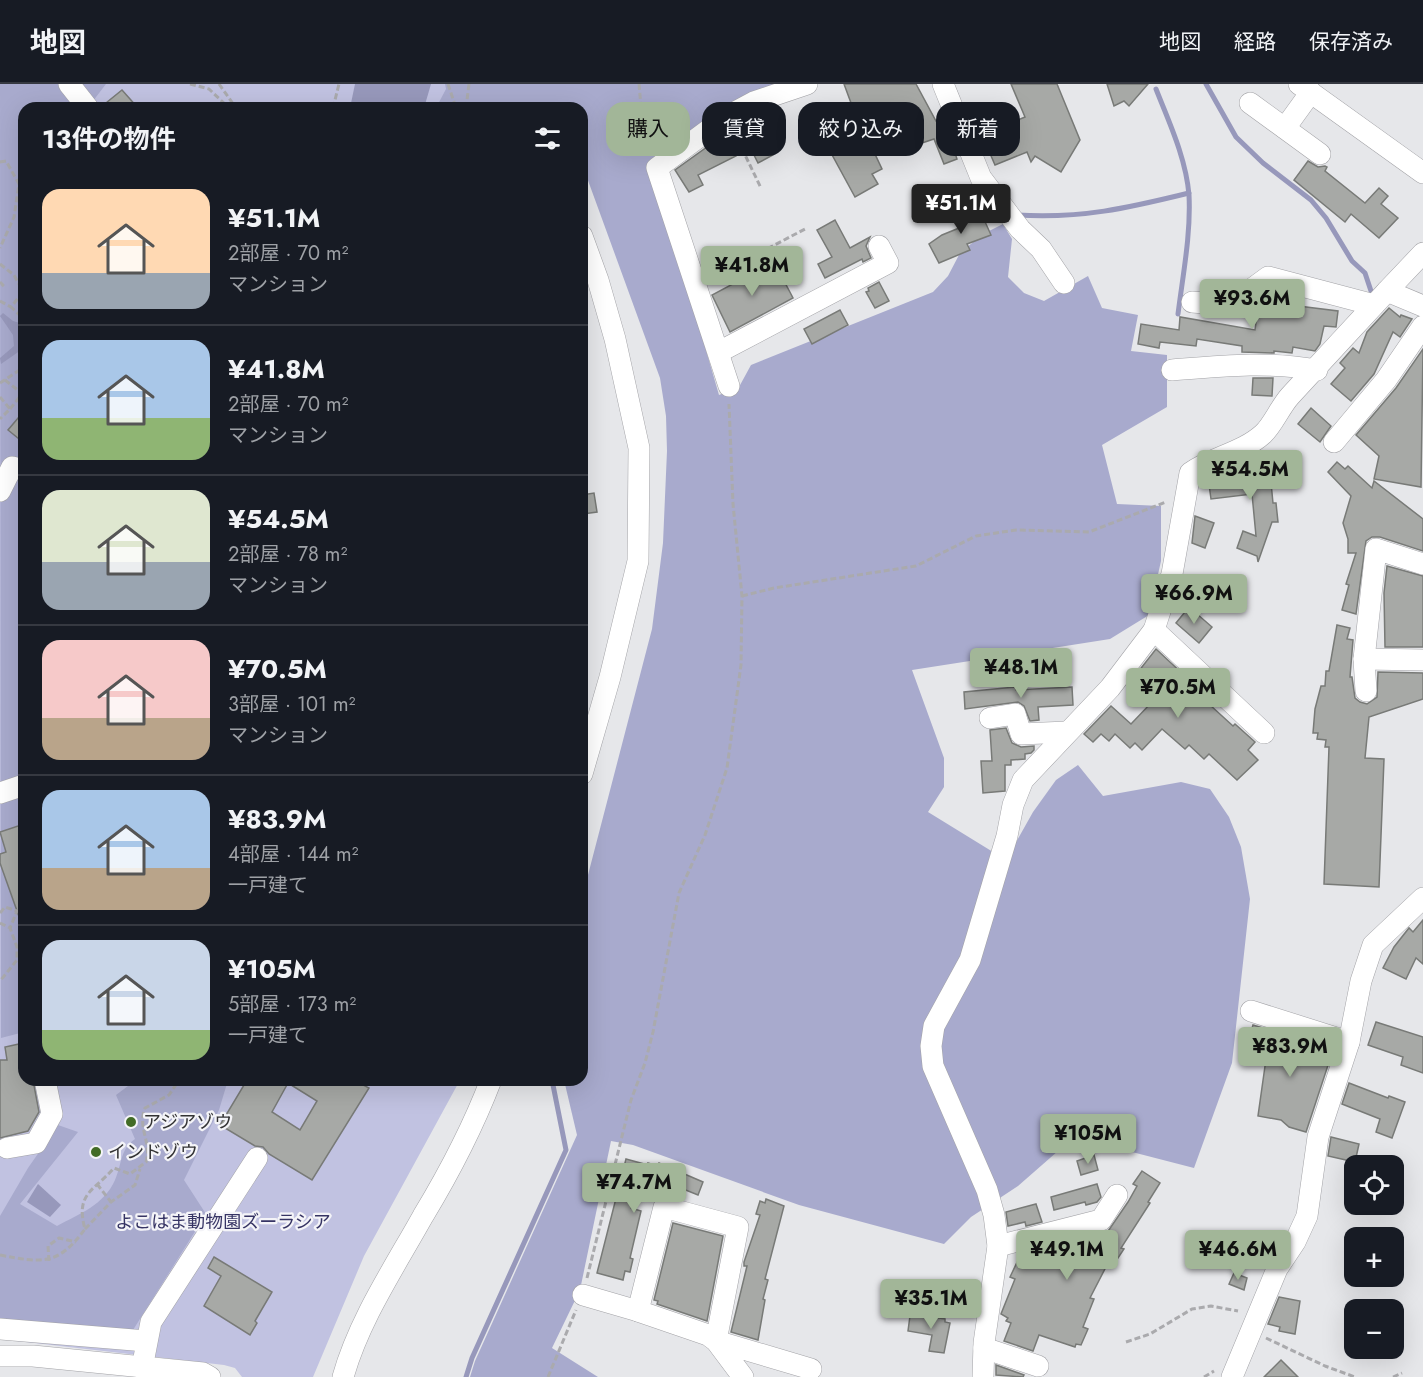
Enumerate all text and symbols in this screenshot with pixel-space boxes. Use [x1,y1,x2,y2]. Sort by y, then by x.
text: 地図 [30,22,86,63]
text: 地図 [1159,27,1201,57]
text: 経路 [1234,27,1276,57]
text: 保存済み [1309,27,1393,57]
chip: 購入 [606,102,690,156]
chip: 賃貸 [702,102,786,156]
chip: 絞り込み [798,102,924,156]
chip: 新着 [936,102,1020,156]
text: 13件の物件 [42,120,175,158]
icon: filters [531,122,564,155]
pin: ¥51.1M [912,184,1010,235]
text: ¥51.1M [926,189,996,218]
text: ¥51.1M [228,199,320,237]
icon: home [90,213,162,285]
text: 2部屋 · 70 m² [228,239,348,268]
pin: ¥41.8M [703,246,801,297]
text: ¥41.8M [715,251,789,280]
text: マンション [228,270,328,299]
pin: ¥93.6M [1203,279,1301,330]
text: ¥93.6M [1214,284,1290,313]
text: ¥41.8M [228,350,325,388]
icon: home [90,364,162,436]
text: 2部屋 · 70 m² [228,390,348,419]
text: マンション [228,421,328,450]
pin: ¥54.5M [1201,450,1299,501]
text: ¥54.5M [1211,455,1289,484]
text: ¥54.5M [228,500,329,538]
icon: home [90,514,162,586]
text: 2部屋 · 78 m² [228,540,347,569]
text: マンション [228,571,328,600]
pin: ¥66.9M [1145,574,1243,625]
text: ¥66.9M [1155,579,1233,608]
pin: ¥48.1M [972,648,1070,699]
text: ¥70.5M [228,650,327,688]
text: ¥48.1M [984,653,1058,682]
icon: home [90,664,162,736]
pin: ¥70.5M [1129,668,1227,719]
text: ¥70.5M [1140,673,1216,702]
text: 3部屋 · 101 m² [228,690,355,719]
text: マンション [228,721,328,750]
text: ¥83.9M [228,800,326,838]
icon: home [90,814,162,886]
text: 4部屋 · 144 m² [228,840,359,869]
text: 一戸建て [228,871,308,900]
text: ¥105M [228,950,316,988]
icon: home [90,964,162,1036]
text: 5部屋 · 173 m² [228,990,356,1019]
text: 一戸建て [228,1021,308,1050]
pin: ¥83.9M [1241,1027,1339,1078]
text: ¥83.9M [1252,1032,1328,1061]
place label: アジアゾウ [143,1109,232,1135]
pin: ¥105M [1046,1114,1130,1165]
marker: アジアゾウ [124,1115,138,1129]
text: ¥105M [1054,1119,1122,1148]
place label: インドゾウ [108,1139,198,1165]
marker: インドゾウ [89,1145,103,1159]
map controls [1344,1155,1404,1359]
button: locate [1344,1155,1404,1215]
pin: ¥74.7M [585,1163,683,1214]
text: ¥74.7M [596,1168,672,1197]
park label: よこはま動物園ズーラシア [115,1209,331,1235]
button: + [1344,1227,1404,1287]
pin: ¥49.1M [1018,1230,1116,1281]
pin: ¥46.6M [1189,1230,1287,1281]
text: ¥49.1M [1030,1235,1104,1264]
text: ¥46.6M [1199,1235,1277,1264]
pin: ¥35.1M [882,1279,980,1330]
text: ¥35.1M [894,1284,968,1313]
button: − [1344,1299,1404,1359]

